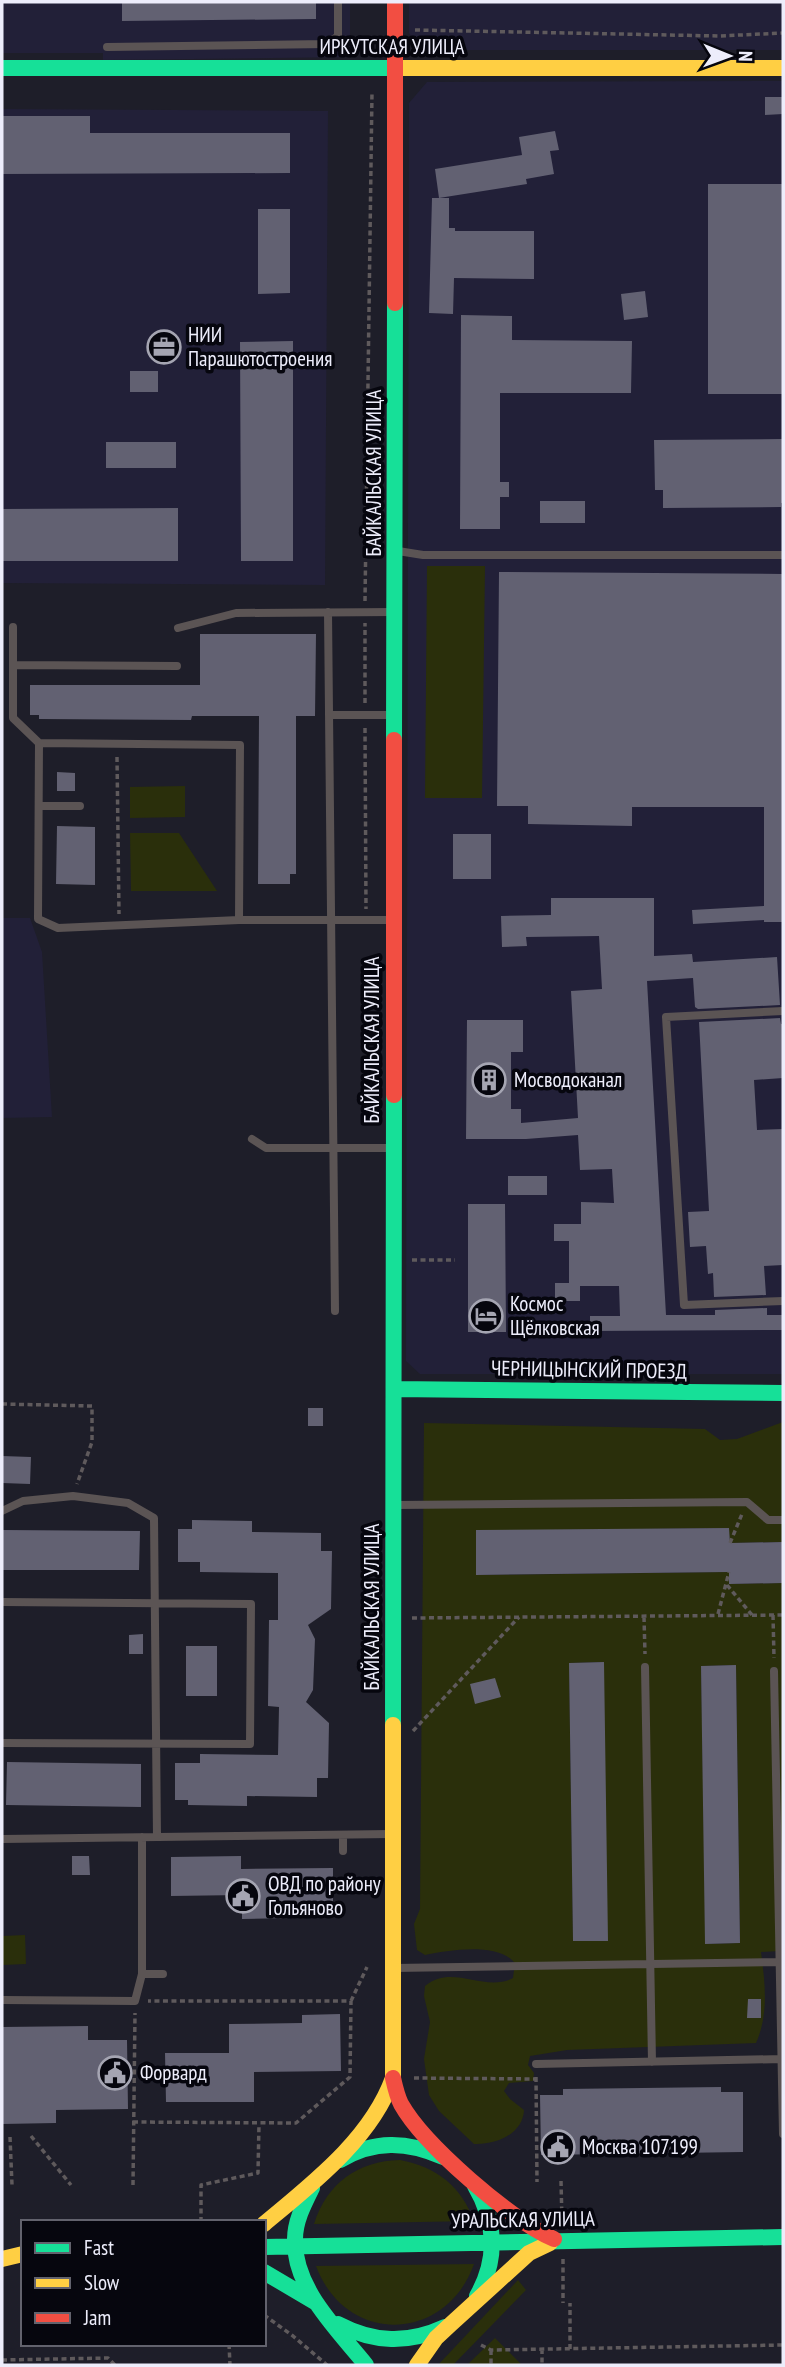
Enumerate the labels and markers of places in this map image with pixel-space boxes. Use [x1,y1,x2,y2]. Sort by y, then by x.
place label: НИИ Парашютостроения [188,321,332,372]
office icon: НИИ Парашютостроения [145,328,183,366]
building icon: Мосводоканал [470,1061,508,1099]
place label: Мосводоканал [514,1066,622,1093]
place label: Космос Щёлковская [510,1290,600,1341]
hotel icon: Космос Щёлковская [467,1297,505,1335]
place label: ОВД по району Гольяново [268,1870,381,1921]
public building icon: ОВД по району Гольяново [224,1877,262,1915]
public building icon: Форвард [96,2054,134,2092]
place label: Форвард [140,2059,207,2086]
public building icon: Москва 107199 [539,2128,577,2166]
place label: Москва 107199 [582,2133,698,2160]

